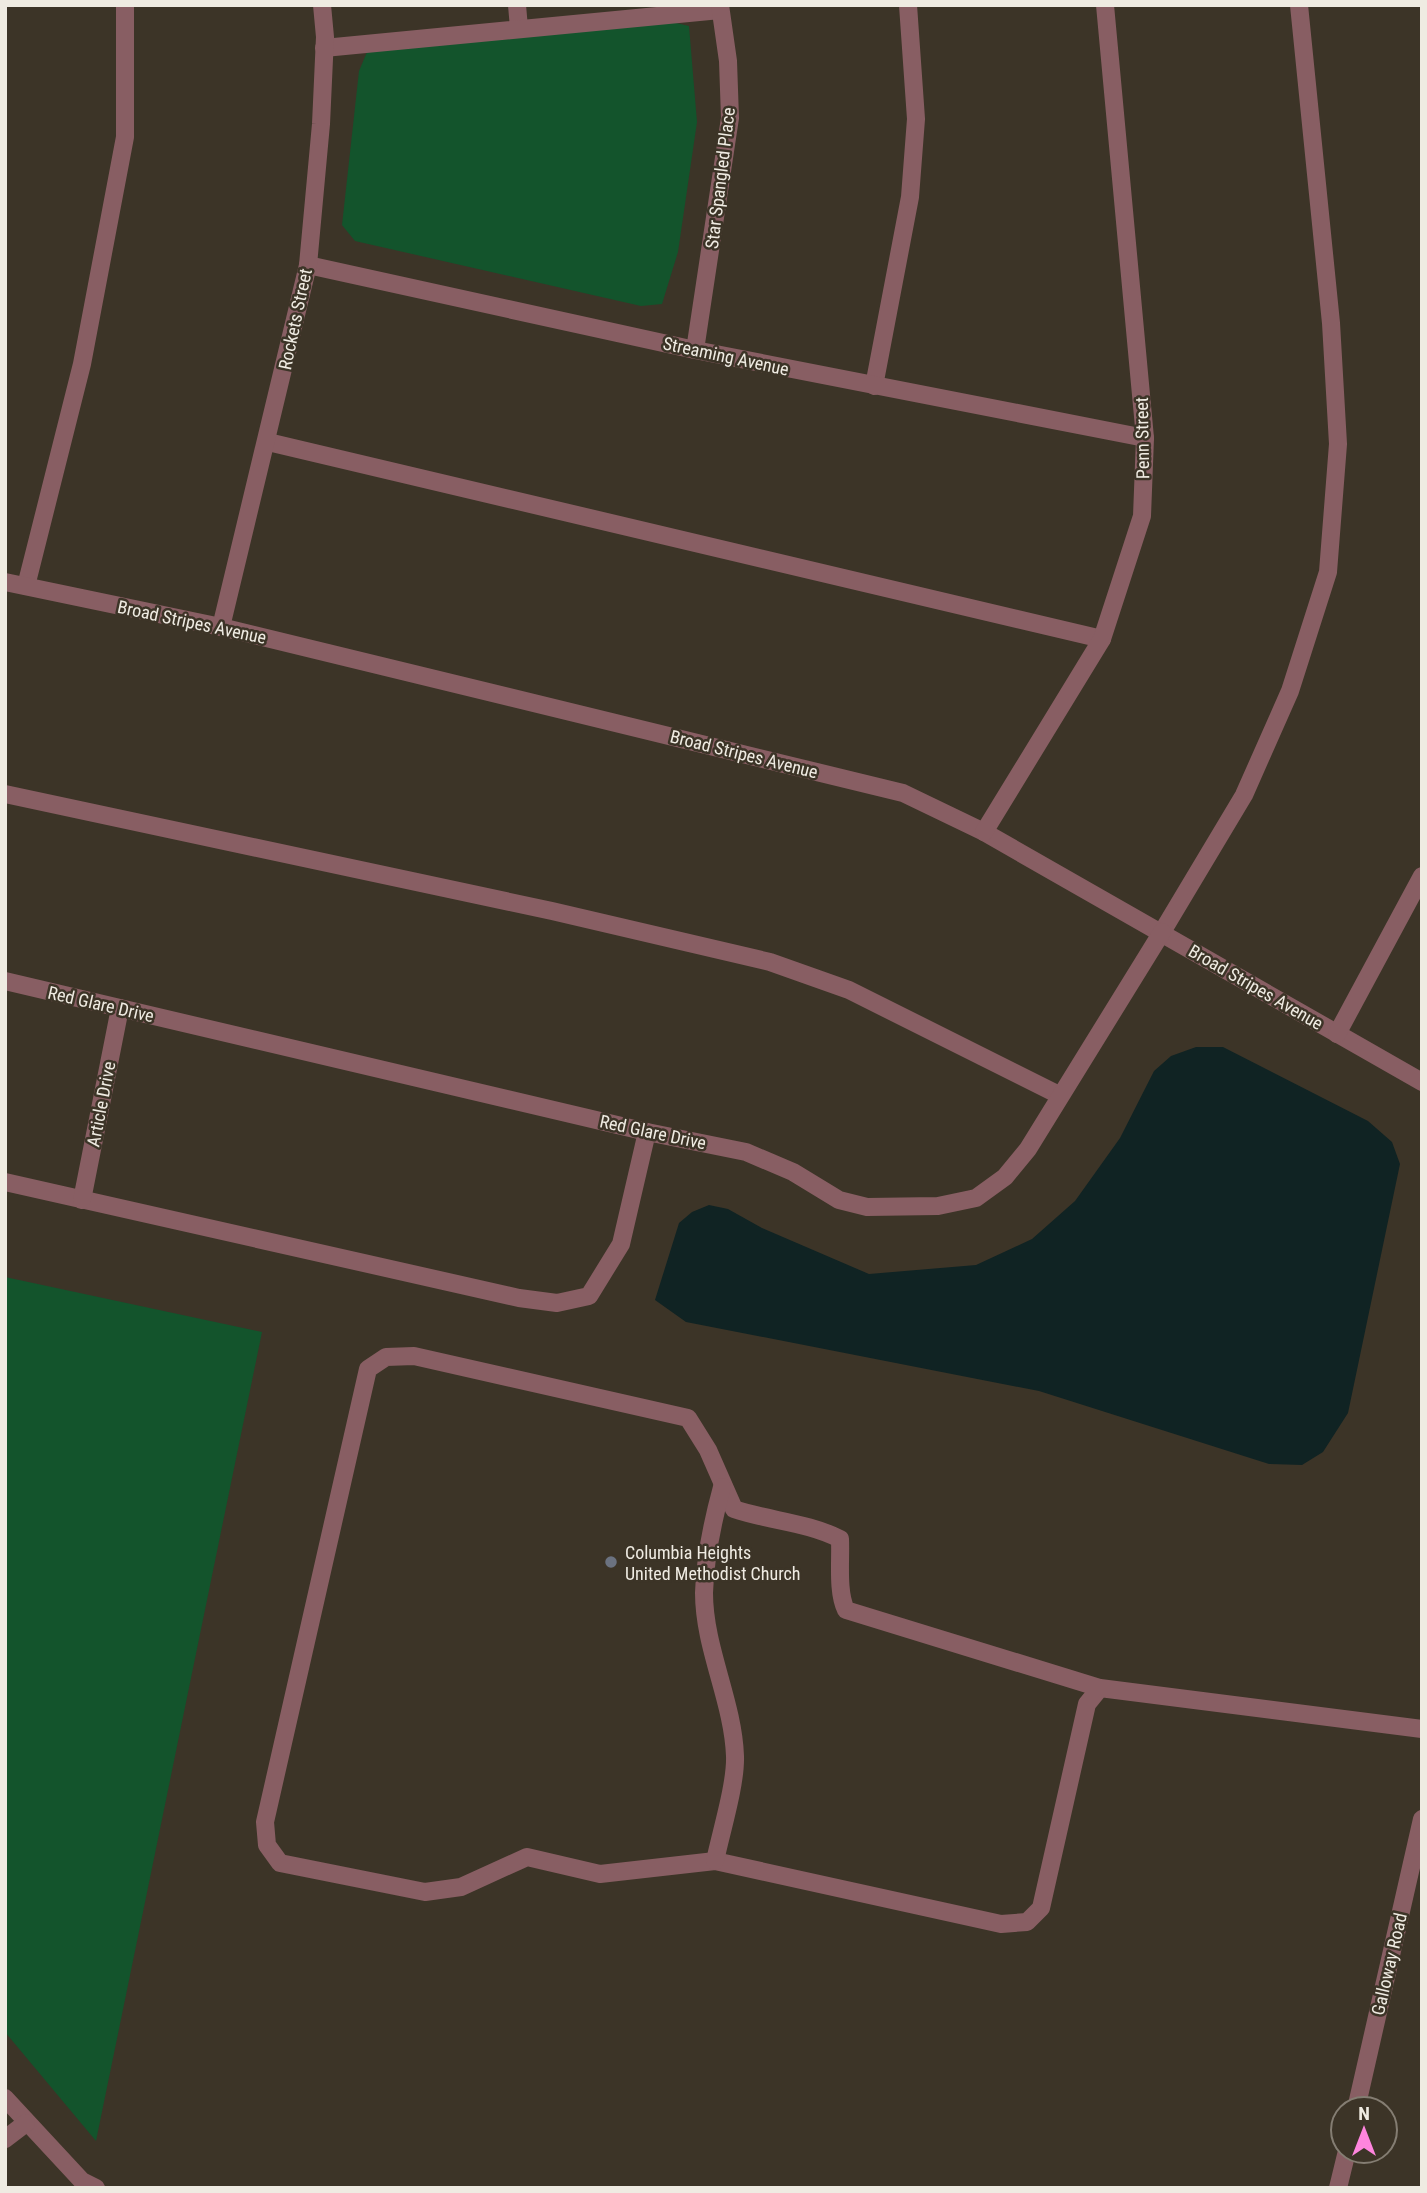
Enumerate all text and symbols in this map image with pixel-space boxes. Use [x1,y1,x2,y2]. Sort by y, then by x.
street label: Star Spangled Place [701,106,739,250]
street label: Rockets Street [274,266,316,372]
street label: Streaming Avenue [661,332,791,380]
street label: Penn Street [1131,397,1153,479]
street label: Broad Stripes Avenue [116,596,268,648]
street label: Broad Stripes Avenue [668,725,820,783]
street label: Broad Stripes Avenue [1185,940,1327,1034]
street label: Red Glare Drive [46,982,156,1026]
street label: Article Drive [82,1059,120,1149]
street label: Red Glare Drive [598,1110,708,1154]
place label: Columbia Heights United Methodist Church [625,1542,801,1584]
marker: Columbia Heights United Methodist Church [603,1554,619,1570]
street label: Galloway Road [1367,1911,1411,2017]
north arrow [1329,2095,1399,2165]
text: N [1358,2102,1370,2125]

